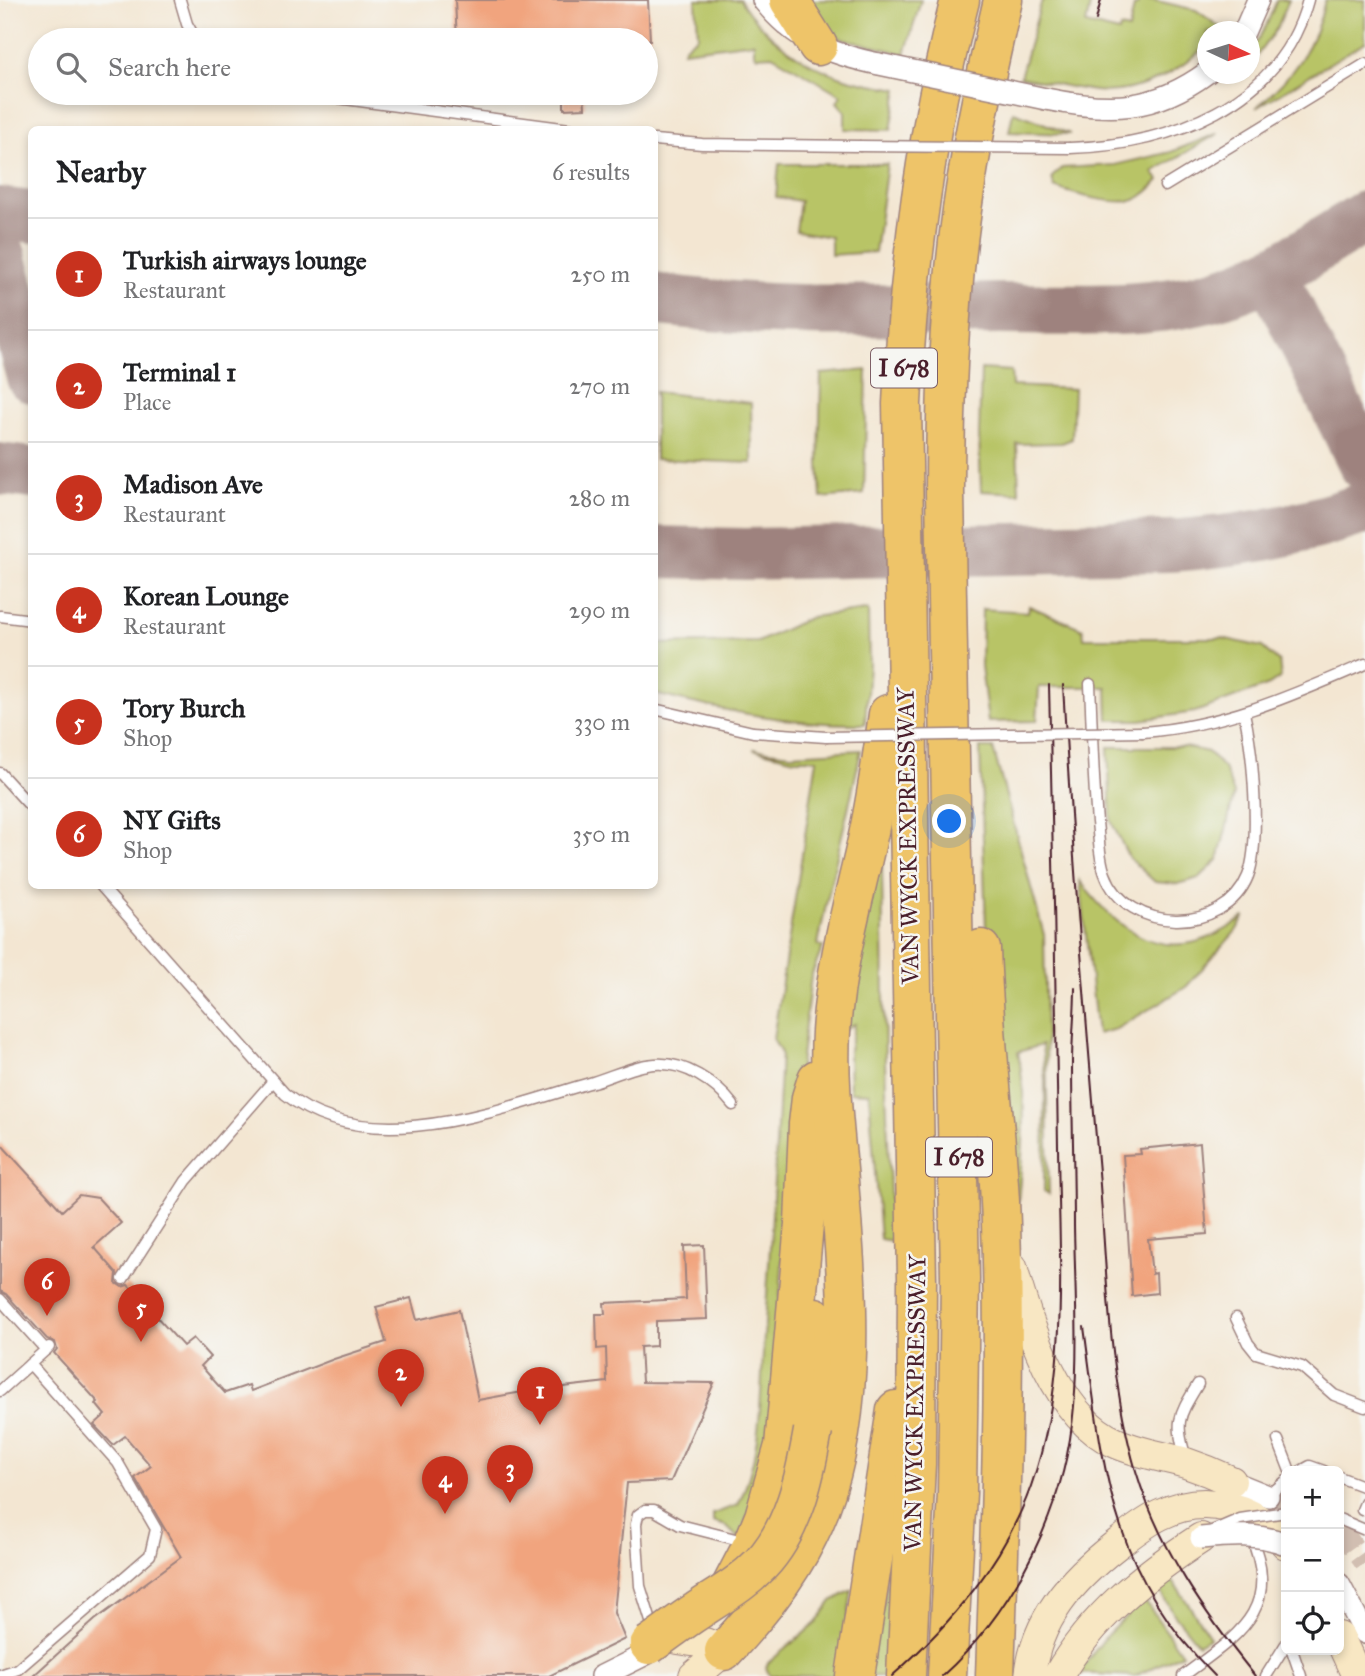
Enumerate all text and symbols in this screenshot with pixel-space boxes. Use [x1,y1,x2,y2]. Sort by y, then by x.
north arrow [1197,21,1260,84]
search box [28,28,658,105]
icon: search [52,48,90,86]
text: Search here [108,51,231,83]
text: Nearby [56,154,146,190]
text: 6 results [552,158,630,186]
text: Turkish airways lounge [123,244,367,276]
text: 1 [74,260,84,288]
text: 250 m [570,260,630,288]
text: Restaurant [123,276,226,304]
road number: I 678 [871,348,937,388]
text: Terminal 1 [123,356,236,388]
text: 2 [73,372,85,400]
text: 270 m [569,372,630,400]
text: Place [123,388,171,416]
text: Madison Ave [123,468,263,500]
text: 3 [74,484,84,512]
text: 280 m [569,484,630,512]
text: Restaurant [123,500,226,528]
text: Korean Lounge [123,580,289,612]
text: 4 [73,596,85,624]
text: 290 m [569,596,630,624]
text: Restaurant [123,612,226,640]
street label: VAN WYCK EXPRESSWAY [890,686,926,986]
text: Tory Burch [123,692,245,724]
text: 5 [74,708,84,736]
text: 330 m [574,708,630,736]
text: Shop [123,724,172,752]
text: NY Gifts [123,804,221,836]
your location [932,804,966,838]
text: 6 [73,820,85,848]
text: 350 m [572,820,630,848]
text: Shop [123,836,172,864]
road number: I 678 [926,1138,992,1176]
street label: VAN WYCK EXPRESSWAY [897,1253,933,1553]
pin: 6 [24,1258,70,1316]
pin: 5 [118,1284,164,1342]
pin: 2 [378,1349,424,1407]
pin: 1 [517,1367,563,1425]
pin: 3 [487,1445,533,1503]
pin: 4 [422,1456,468,1514]
map controls [1281,1466,1344,1655]
button: + [1281,1466,1344,1529]
button: − [1281,1529,1344,1592]
button: locate [1281,1592,1344,1655]

